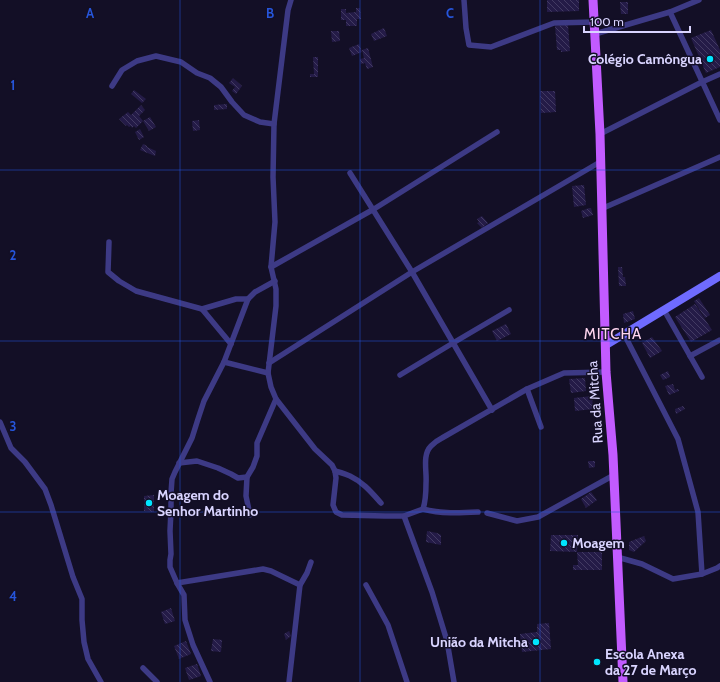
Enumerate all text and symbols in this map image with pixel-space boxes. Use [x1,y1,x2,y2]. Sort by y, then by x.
text: A [86,5,95,21]
text: B [266,5,274,21]
text: C [446,5,454,21]
scale bar [584,8,690,34]
text: 100 m [590,14,624,29]
place label: Colégio Camôngua [588,50,702,68]
marker: Colégio Camôngua [705,54,715,64]
text: 1 [11,77,15,93]
text: 2 [10,247,17,263]
district label: MITCHA [584,325,642,343]
street label: Rua da Mitcha [583,360,607,444]
text: 3 [9,418,17,434]
place label: Moagem do Senhor Martinho [157,486,258,520]
marker: Moagem do Senhor Martinho [144,498,154,508]
place label: Moagem [572,534,625,552]
marker: Moagem [559,538,569,548]
text: 4 [9,588,17,604]
place label: União da Mitcha [430,633,528,651]
marker: União da Mitcha [531,637,541,647]
place label: Escola Anexa da 27 de Março [605,645,697,679]
marker: Escola Anexa da 27 de Março [592,657,602,667]

